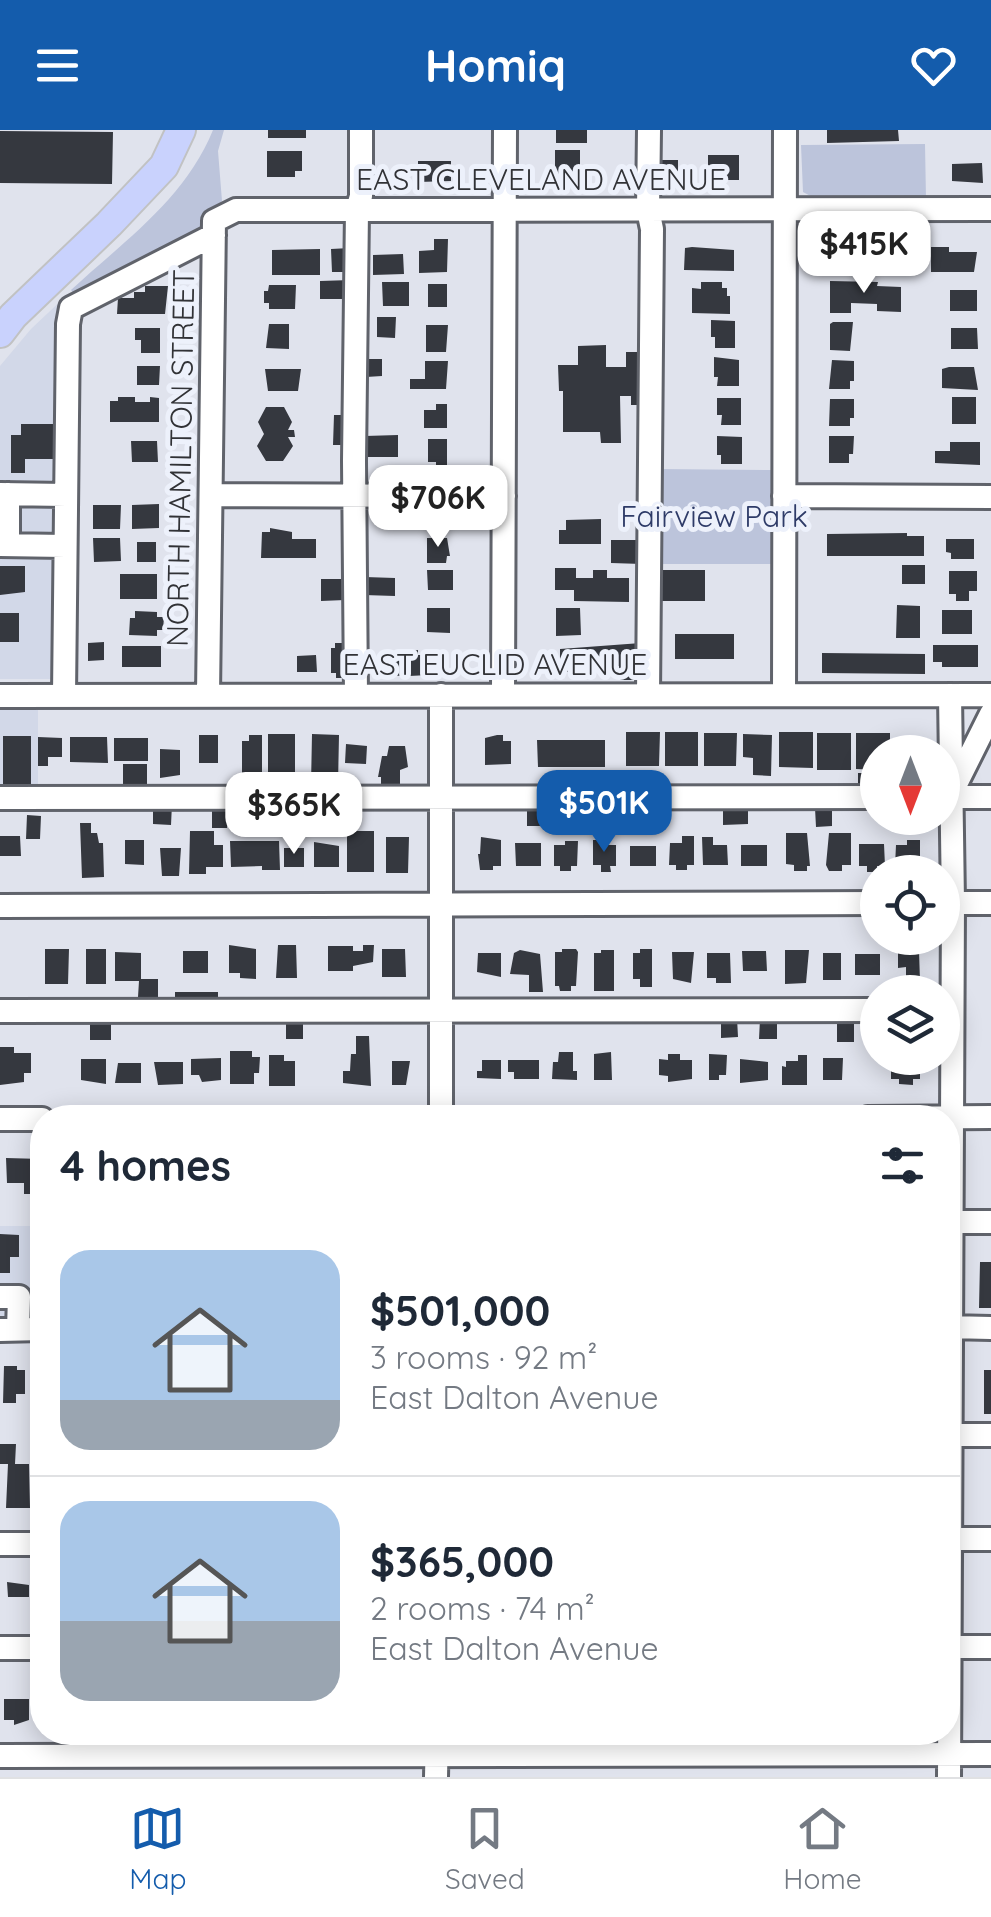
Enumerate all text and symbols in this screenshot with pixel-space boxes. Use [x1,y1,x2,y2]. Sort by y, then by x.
text: Homiq [425,37,566,93]
icon: menu [30,38,85,93]
icon: heart [906,38,961,93]
street label: EAST CLEVELAND AVENUE [356,160,726,198]
pin: $415K [794,211,934,296]
text: $415K [820,223,908,263]
street label: NORTH HAMILTON STREET [158,269,202,647]
pin: $706K [368,465,508,550]
text: $706K [391,477,485,517]
park label: Fairview Park [620,497,808,535]
street label: EAST EUCLID AVENUE [343,645,647,683]
north arrow [860,735,960,835]
map controls [860,735,960,1075]
pin: $501K [534,770,674,855]
pin: $365K [224,772,364,857]
text: $501K [559,782,649,822]
text: $365K [247,784,341,824]
button: locate [860,855,960,955]
button: layers [860,975,960,1075]
icon: filters [875,1138,930,1193]
text: 4 homes [60,1139,231,1192]
text: $501,000 [370,1284,550,1337]
icon: home [140,1290,260,1410]
text: 3 rooms · 92 m² [370,1337,597,1377]
text: East Dalton Avenue [370,1377,659,1417]
text: $365,000 [370,1535,554,1588]
icon: home [140,1541,260,1661]
text: 2 rooms · 74 m² [370,1588,595,1628]
text: East Dalton Avenue [370,1628,659,1668]
tab: Map [129,1801,186,1896]
tab: Saved [445,1801,525,1896]
tab: Home [783,1801,862,1896]

